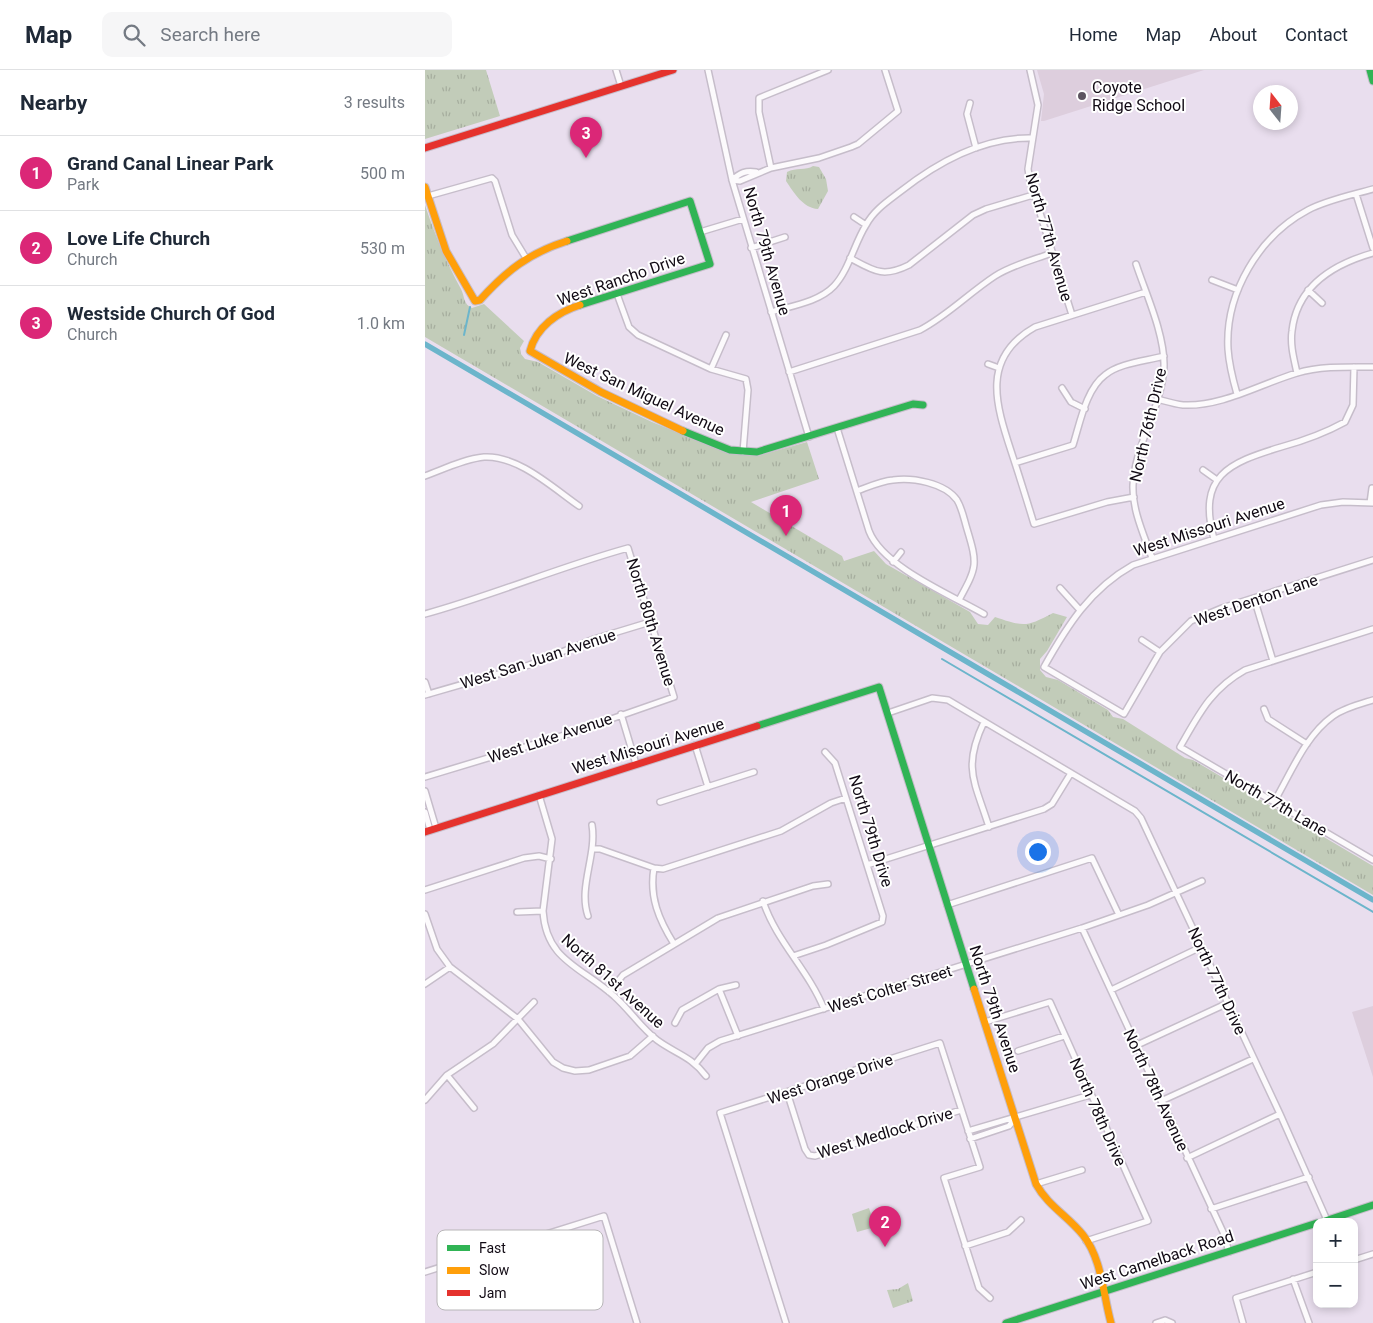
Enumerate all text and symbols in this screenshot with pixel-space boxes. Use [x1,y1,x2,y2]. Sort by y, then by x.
search box [102,12,452,57]
text: Map [25,21,72,49]
icon: search [120,21,148,49]
text: Search here [160,23,260,46]
text: Home [1069,24,1118,45]
text: Map [1146,24,1181,45]
text: About [1209,24,1257,45]
text: Contact [1285,24,1348,45]
place label: Coyote Ridge School [1092,78,1185,115]
north arrow [1253,85,1298,130]
marker: Coyote Ridge School [1076,90,1088,102]
text: Nearby [20,91,87,115]
text: 3 results [344,93,405,112]
pin: 3 [570,117,602,158]
text: Grand Canal Linear Park [67,152,274,175]
text: 1 [31,164,41,183]
text: 500 m [360,164,405,183]
street label: North 77th Avenue [1022,171,1076,303]
text: Park [67,175,99,194]
street label: North 79th Avenue [740,185,794,317]
text: Love Life Church [67,227,210,250]
text: 2 [31,239,41,258]
text: 530 m [360,239,405,258]
street label: West Rancho Drive [555,248,687,310]
text: Church [67,250,118,269]
text: Westside Church Of God [67,302,275,325]
text: 3 [31,314,41,333]
text: 1.0 km [357,314,405,333]
text: Church [67,325,118,344]
street label: West San Miguel Avenue [561,348,727,440]
street label: North 76th Drive [1126,366,1170,484]
street label: West Missouri Avenue [1131,494,1287,560]
pin: 1 [770,495,802,536]
street label: North 80th Avenue [623,556,679,688]
street label: West Denton Lane [1192,570,1320,630]
street label: West San Juan Avenue [458,625,618,693]
street label: West Luke Avenue [485,709,615,767]
street label: West Missouri Avenue [570,714,726,778]
street label: North 77th Lane [1221,766,1331,840]
street label: North 79th Drive [845,773,897,889]
your location [1025,839,1051,865]
street label: North 77th Drive [1184,924,1250,1038]
street label: North 81st Avenue [558,930,668,1032]
street label: North 79th Avenue [965,943,1025,1075]
street label: West Colter Street [826,961,954,1017]
street label: North 78th Avenue [1119,1026,1193,1154]
street label: West Orange Drive [765,1050,895,1108]
street label: North 78th Drive [1066,1055,1130,1169]
street label: West Medlock Drive [815,1103,955,1163]
pin: 2 [869,1206,901,1247]
map controls [1313,1218,1358,1308]
button: + [1313,1218,1358,1263]
street label: West Camelback Road [1078,1226,1236,1294]
legend [437,1230,603,1310]
text: Fast [479,1240,506,1256]
text: Slow [479,1262,510,1278]
button: − [1313,1263,1358,1308]
text: Jam [479,1285,507,1301]

